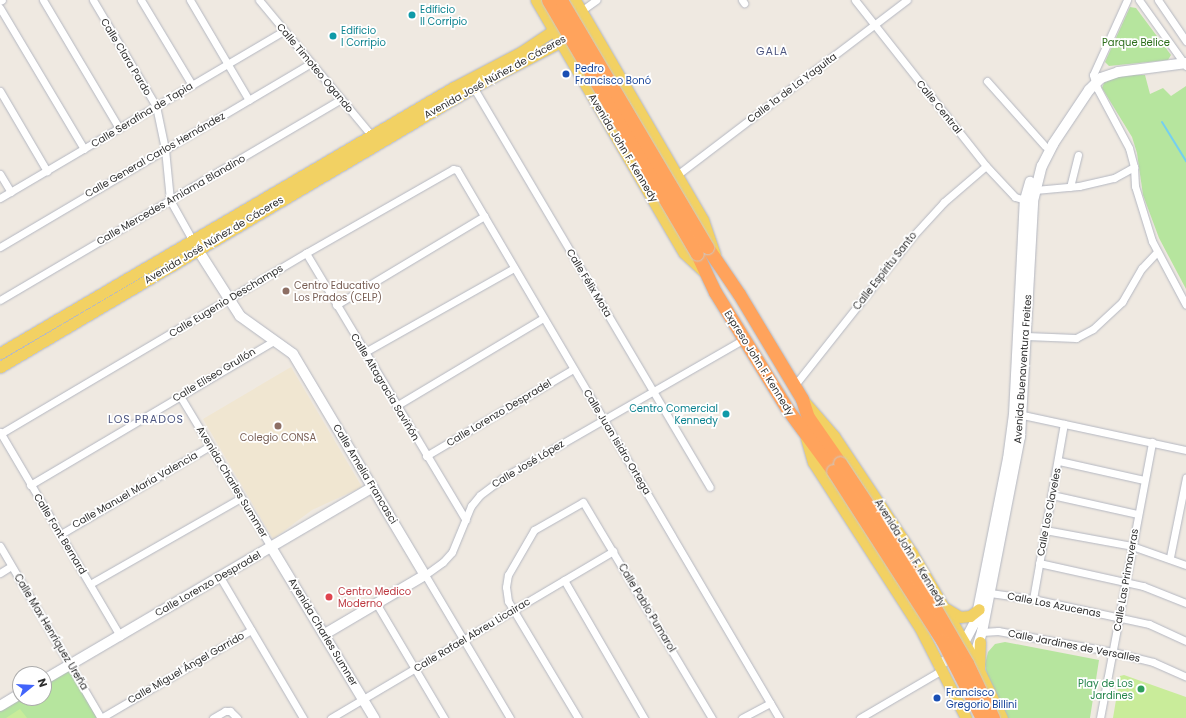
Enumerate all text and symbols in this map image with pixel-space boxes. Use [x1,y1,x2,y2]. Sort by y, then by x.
place label: Edificio II Corripio [420,3,467,26]
marker: Edificio II Corripio [407,10,417,20]
street label: Calle Clara Pardo [98,16,154,98]
street label: Calle Timoteo Ogando [274,21,356,115]
place label: Edificio I Corripio [341,24,386,48]
marker: Edificio I Corripio [328,31,338,41]
street label: Avenida José Núñez de Cáceres [422,33,568,121]
park label: Parque Belice [1102,37,1170,49]
district label: GALA [756,44,788,58]
street label: Calle 1a de La Yaguita [745,50,839,126]
place label: Pedro Francisco Bonó [575,62,651,86]
marker: Pedro Francisco Bonó [560,68,572,80]
street label: Calle Central [914,78,964,136]
street label: Calle Serafina de Tapia [89,80,195,150]
street label: Avenida John F. Kennedy [586,92,660,204]
street label: Calle General Carlos Hernández [83,110,227,200]
street label: Calle Mercedes Amiama Blandino [95,152,247,248]
street label: Avenida José Núñez de Cáceres [142,194,286,286]
street label: Calle Espíritu Santo [851,230,919,312]
street label: Calle Félix Mota [564,247,614,319]
street label: Calle Eugenio Deschamps [167,262,285,340]
place label: Centro Educativo Los Prados (CELP) [294,279,382,302]
marker: Centro Educativo Los Prados (CELP) [281,286,291,296]
street label: Avenida Buenaventura Freites [1012,294,1034,444]
street label: Expreso John F. Kennedy [722,308,796,418]
street label: Calle Altagracia Saviñón [348,331,422,443]
street label: Calle Eliseo Grullón [170,346,258,404]
street label: Calle Lorenzo Despradel [444,377,554,449]
street label: Calle Juan Isidro Ortega [581,387,653,497]
place label: Centro Comercial Kennedy [629,402,718,426]
marker: Centro Comercial Kennedy [721,409,731,419]
district label: LOS PRADOS [108,412,184,426]
marker: Colegio CONSA [273,421,283,431]
street label: Calle Amelia Francasci [330,422,400,526]
street label: Avenida Charles Summer [194,424,270,540]
place label: Colegio CONSA [240,432,316,444]
street label: Calle José López [490,438,566,490]
street label: Calle Manuel María Valencia [70,449,200,531]
street label: Calle Los Claveles [1035,467,1063,557]
street label: Calle Font Bernard [31,491,89,577]
street label: Avenida John F. Kennedy [872,497,948,609]
street label: Calle Las Primaveras [1111,528,1141,632]
street label: Calle Lorenzo Despradel [153,549,263,619]
street label: Calle Pablo Pumarol [616,562,678,654]
street label: Calle Max Henríquez Ureña [12,572,90,692]
street label: Avenida Charles Sumner [286,576,360,688]
place label: Centro Medico Moderno [338,585,411,608]
street label: Calle Los Azucenas [1006,590,1102,620]
marker: Centro Medico Moderno [323,591,335,603]
street label: Calle Rafael Abreu Licairac [412,595,532,675]
street label: Calle Jardines de Versalles [1007,627,1141,665]
street label: Calle Miguel Ángel Garrido [126,630,246,706]
north arrow [12,666,52,706]
text: N [34,676,51,689]
place label: Play de Los Jardines [1078,677,1133,700]
marker: Play de Los Jardines [1136,684,1146,694]
place label: Francisco Gregorio Billini [946,686,1017,710]
marker: Francisco Gregorio Billini [931,692,943,704]

